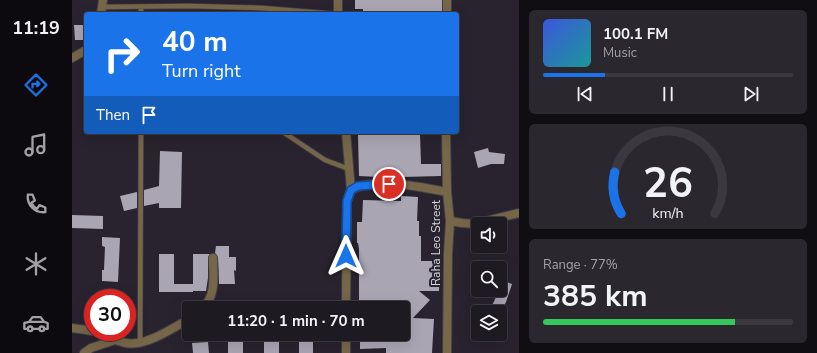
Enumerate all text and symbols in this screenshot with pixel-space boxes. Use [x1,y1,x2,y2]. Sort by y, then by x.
text: 11:19 [12,16,60,40]
text: 40 m [162,23,228,61]
text: 100.1 FM [603,24,668,44]
icon: right [96,28,148,80]
text: Music [603,44,637,62]
text: Turn right [162,59,241,83]
icon: directions [22,71,50,99]
icon: previous [574,83,596,105]
icon: pause [657,83,679,105]
icon: next [740,83,762,105]
icon: arrive [138,104,160,126]
text: Then [96,105,130,125]
icon: music [22,131,50,159]
text: 26 [643,155,693,212]
pin [372,167,406,201]
icon: arrive [378,173,400,195]
icon: phone [22,190,50,218]
street label: Raha Leo Street [428,199,444,286]
text: km/h [652,204,684,223]
map controls [471,217,507,341]
button: sound [471,217,507,253]
position arrow [325,235,367,277]
icon: climate [22,250,50,278]
text: Range · 77% [543,256,618,274]
button: search [471,261,507,297]
text: 385 km [543,276,648,317]
speed limit sign: 30 [84,289,136,341]
button: layers [471,305,507,341]
icon: car [22,309,50,337]
text: 11:20 · 1 min · 70 m [227,311,365,331]

